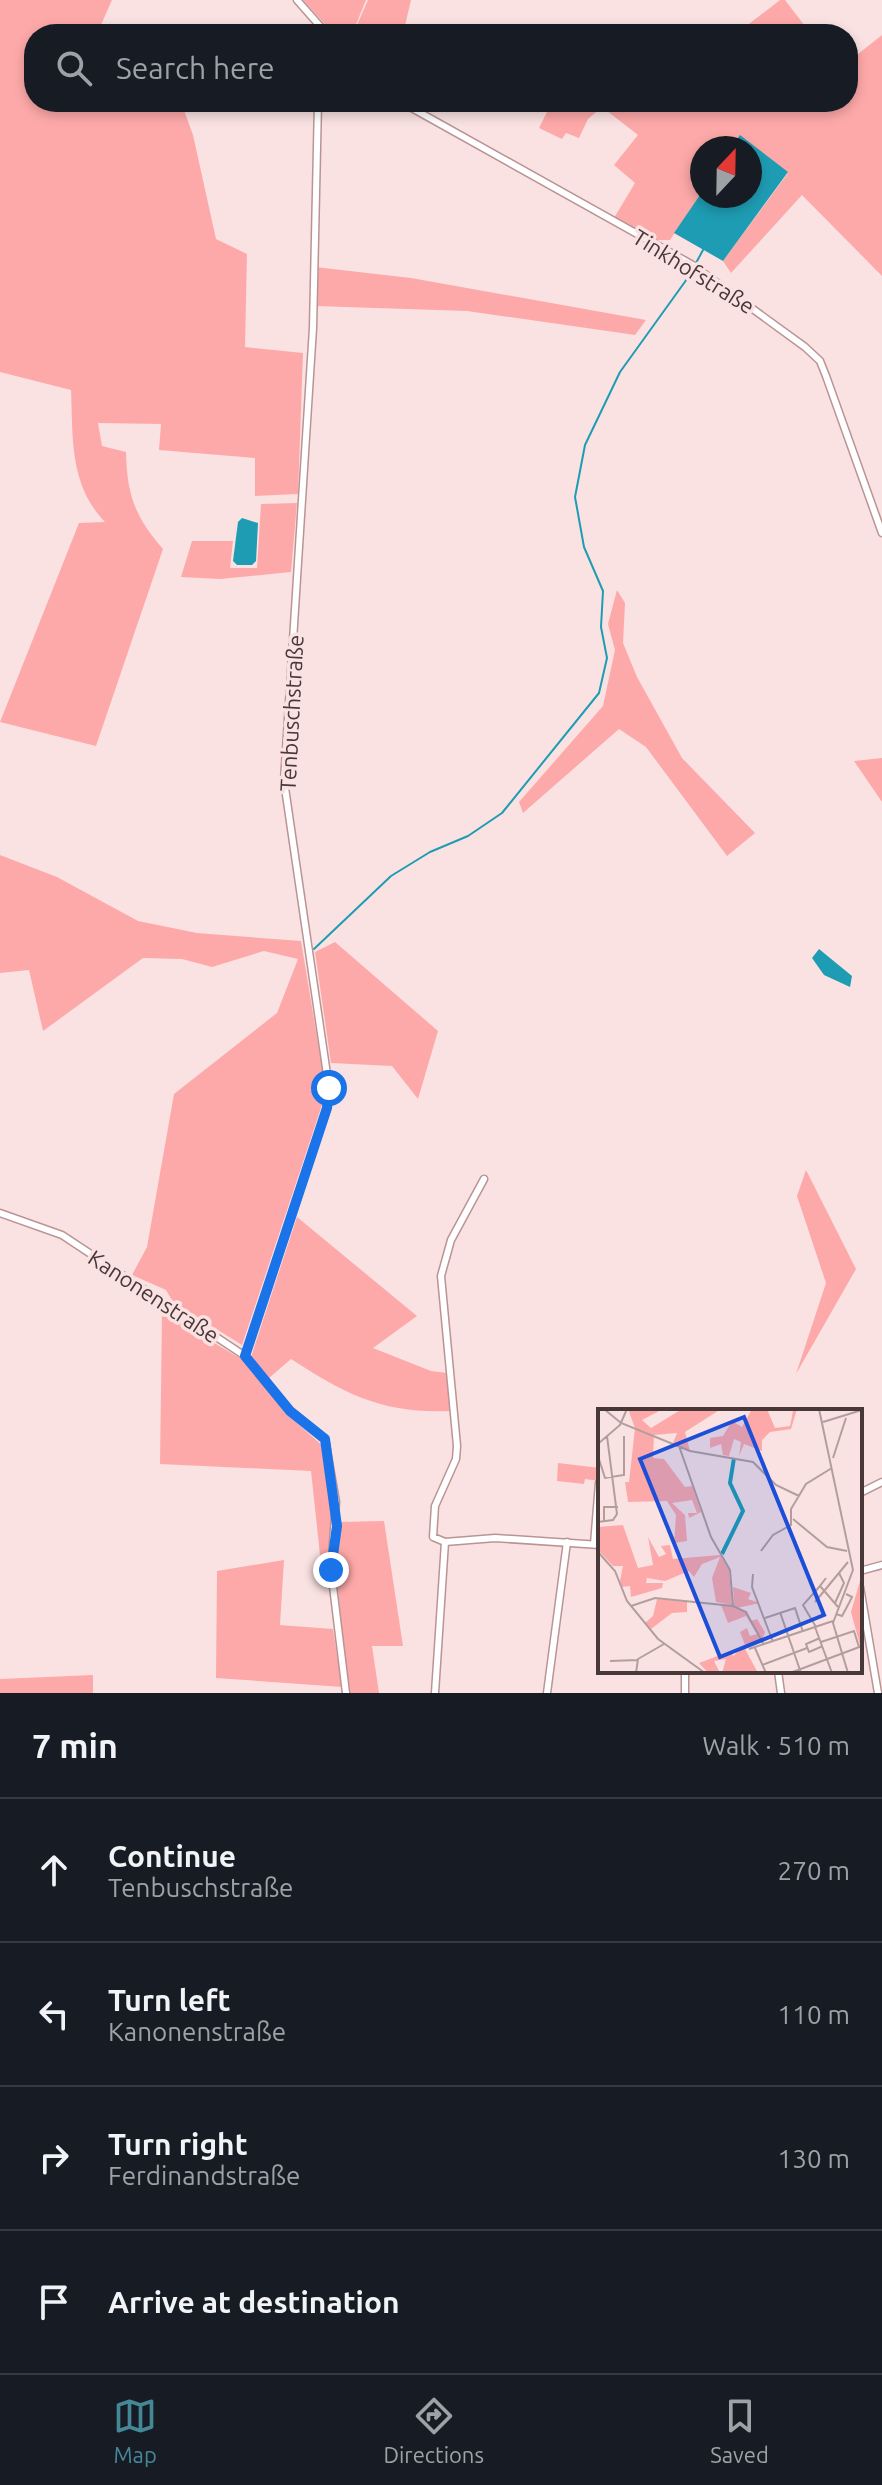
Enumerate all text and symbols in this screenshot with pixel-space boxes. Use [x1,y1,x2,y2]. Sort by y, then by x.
search box [24,24,858,112]
icon: search [52,46,96,90]
text: Search here [116,51,275,85]
north arrow [690,136,762,208]
street label: Tinkhofstraße [629,224,759,318]
street label: Tenbuschstraße [274,634,308,792]
route start [311,1070,347,1106]
street label: Kanonenstraße [84,1244,224,1348]
inset map [598,1409,862,1673]
route end [313,1552,349,1588]
text: 7 min [32,1726,118,1764]
text: Walk · 510 m [702,1731,850,1760]
text: Continue [108,1839,236,1873]
icon: ahead [32,1848,76,1892]
text: 270 m [778,1856,850,1885]
text: Tenbuschstraße [108,1873,293,1902]
text: Turn left [108,1983,230,2017]
icon: left [32,1992,76,2036]
text: 110 m [778,2000,850,2029]
text: Kanonenstraße [108,2017,286,2046]
text: Turn right [108,2127,248,2161]
icon: right [32,2136,76,2180]
text: 130 m [778,2144,850,2173]
text: Ferdinandstraße [108,2161,300,2190]
icon: arrive [32,2280,76,2324]
text: Arrive at destination [108,2285,400,2319]
tab: Map [113,2394,157,2467]
tab: Directions [383,2394,484,2467]
tab: Saved [710,2394,769,2467]

